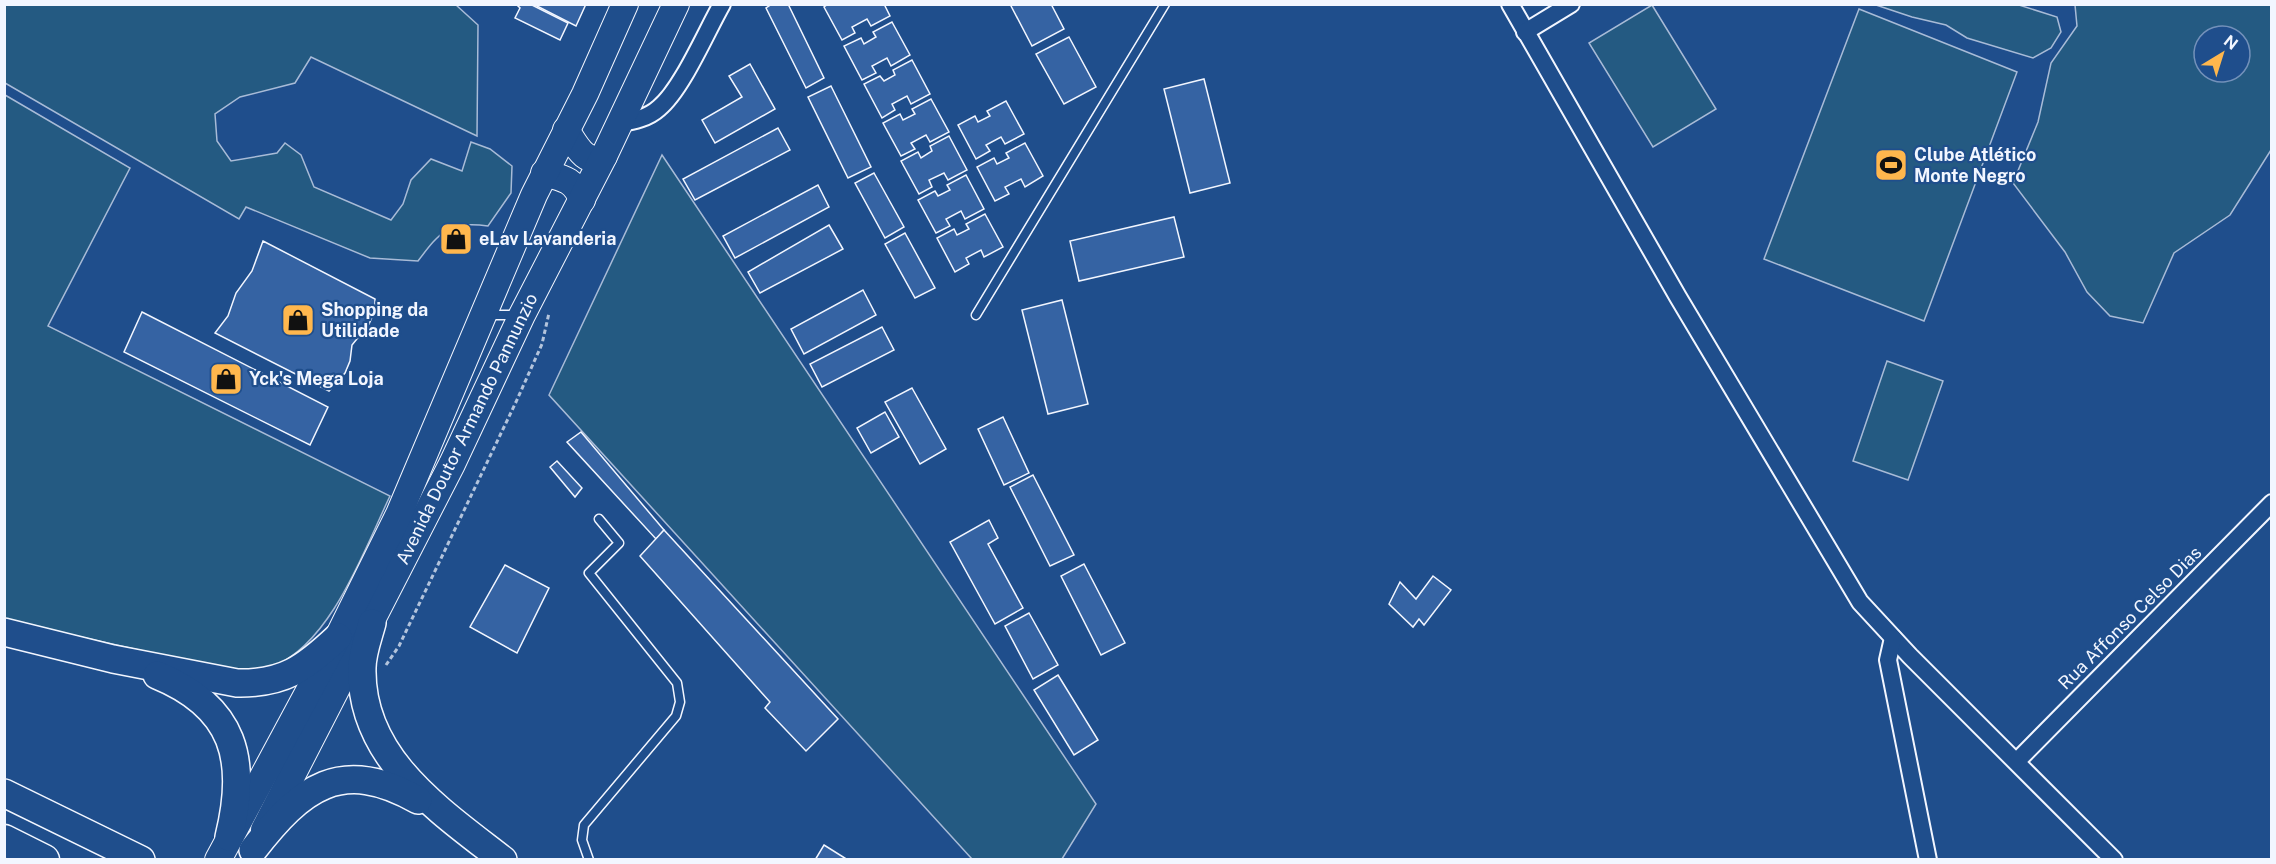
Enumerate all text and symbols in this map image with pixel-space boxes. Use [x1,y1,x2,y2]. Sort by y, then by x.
north arrow [2192,24,2252,84]
text: N [2220,31,2242,54]
place label: Clube Atlético Monte Negro [1914,144,2036,186]
sports icon: Clube Atlético Monte Negro [1873,147,1909,183]
shop icon: eLav Lavanderia [438,221,474,257]
place label: eLav Lavanderia [479,228,616,249]
street label: Avenida Doutor Armando Pannunzio [392,290,542,568]
place label: Shopping da Utilidade [321,299,428,341]
shop icon: Shopping da Utilidade [280,302,316,338]
shop icon: Yck's Mega Loja [208,361,244,397]
place label: Yck's Mega Loja [249,368,384,389]
street label: Rua Affonso Celso Dias [2054,542,2206,694]

